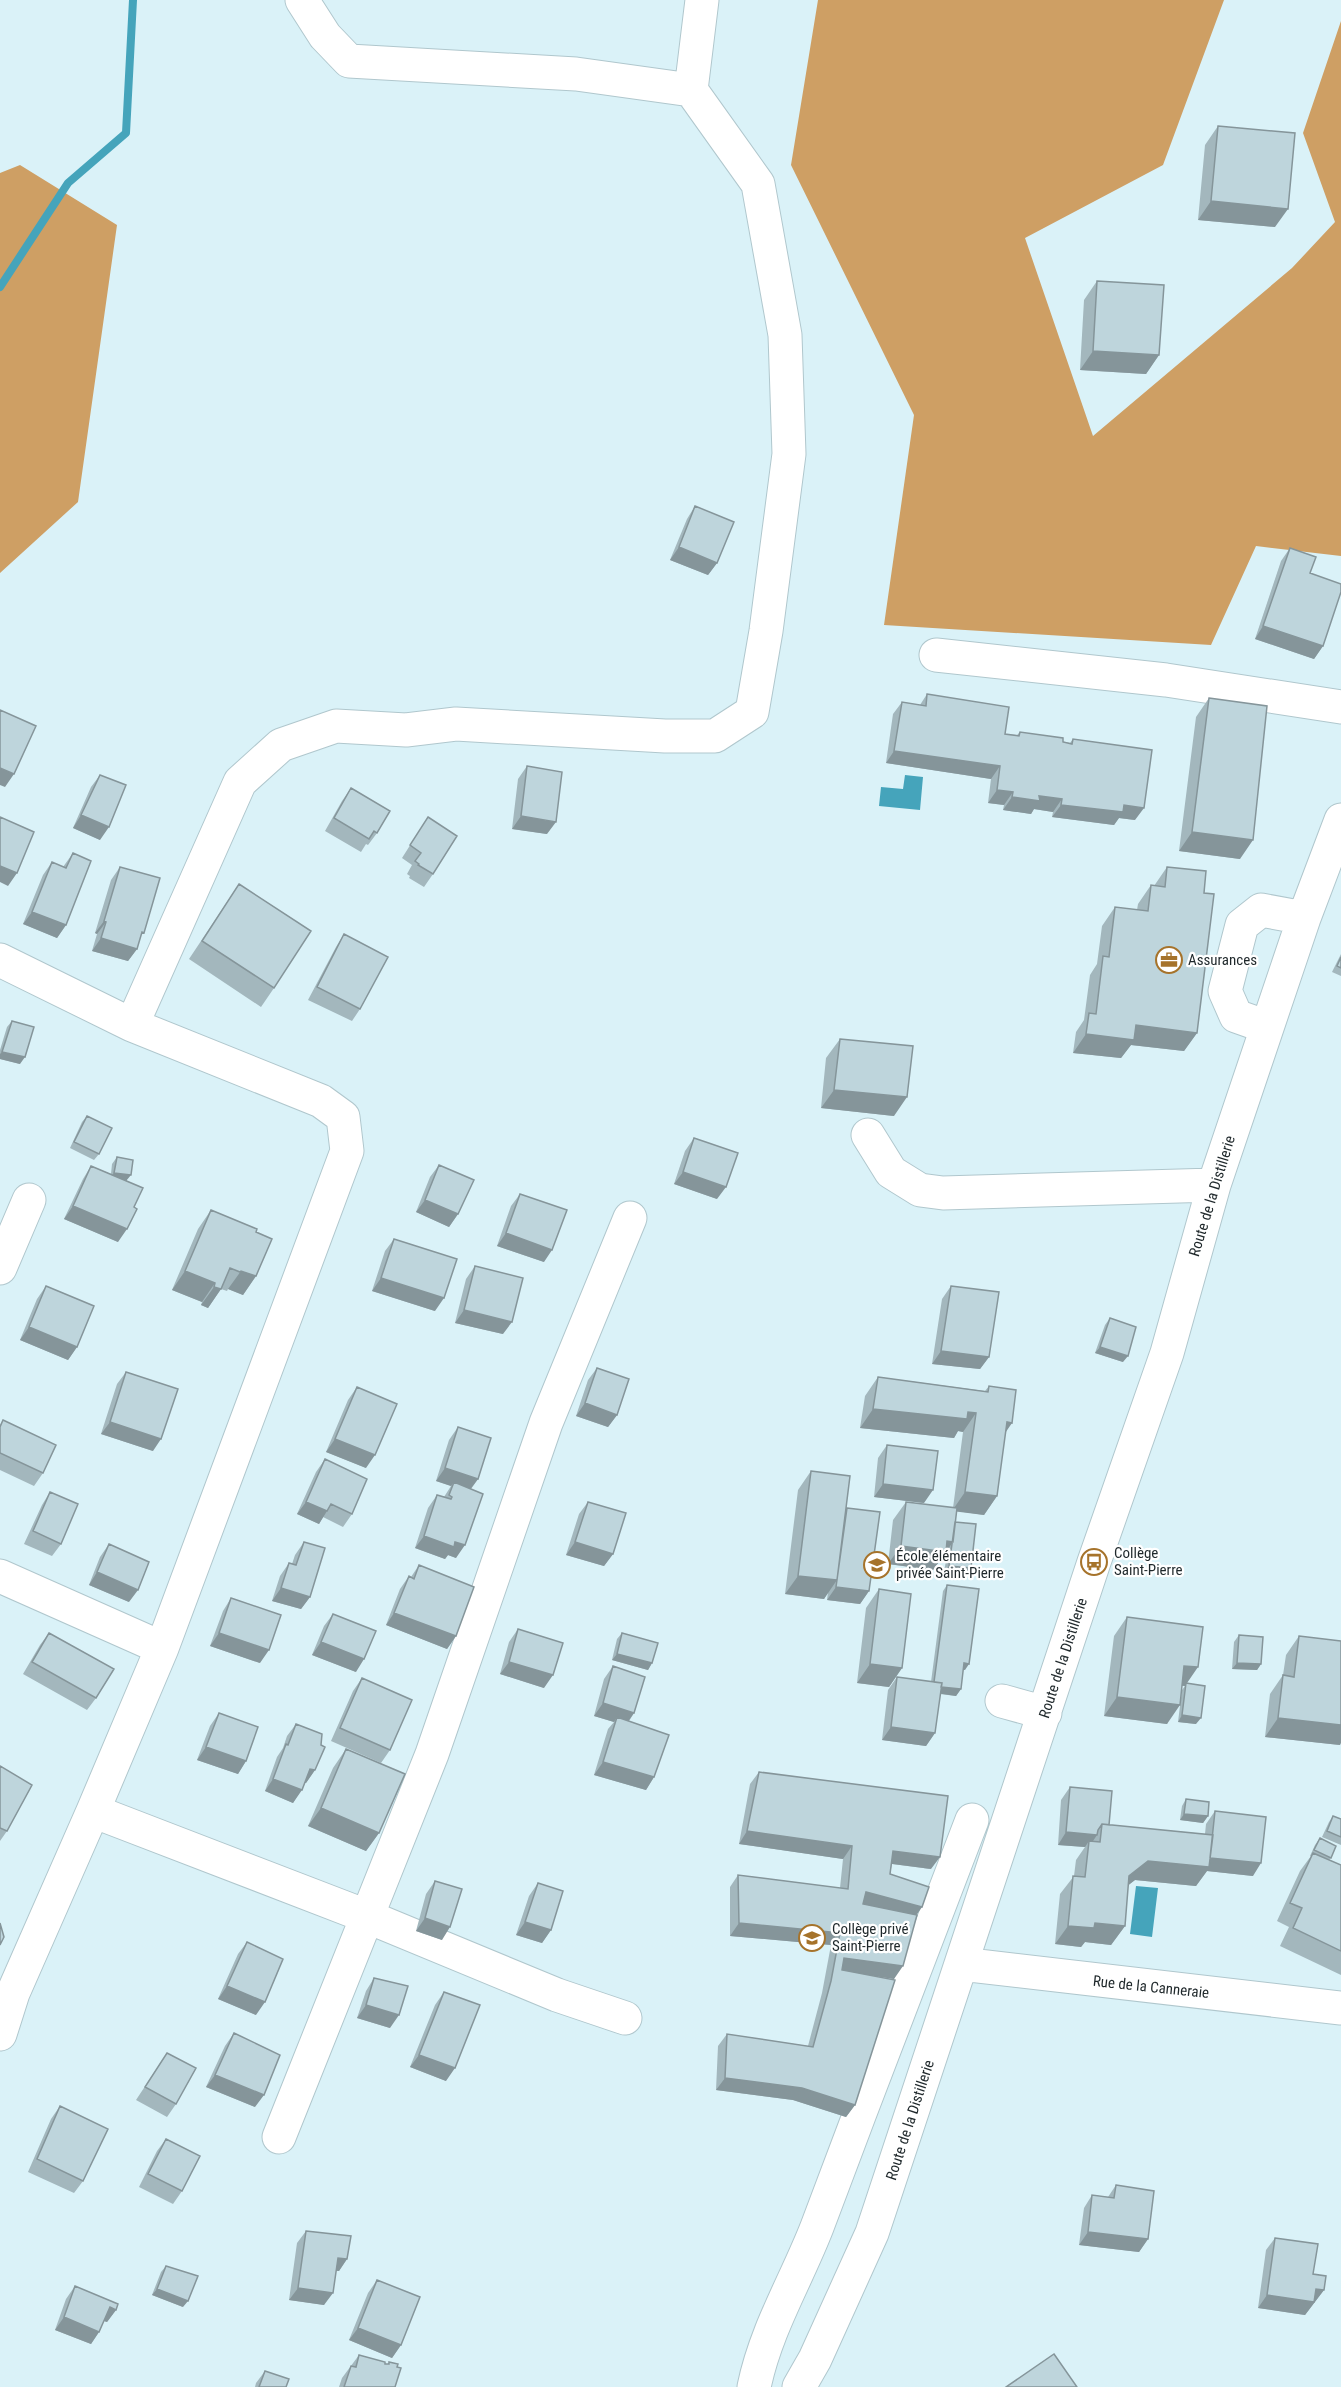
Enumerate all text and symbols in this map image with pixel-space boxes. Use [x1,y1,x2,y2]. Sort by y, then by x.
office icon: Assurances [1154,945,1184,975]
place label: Assurances [1188,951,1257,969]
street label: Route de la Distillerie [1185,1133,1239,1259]
place label: Collège Saint-Pierre [1114,1544,1183,1579]
place label: École élémentaire privée Saint-Pierre [896,1547,1004,1582]
bus stop icon: Collège Saint-Pierre [1079,1547,1109,1577]
school or university icon: École élémentaire privée Saint-Pierre [862,1550,892,1580]
street label: Route de la Distillerie [1035,1596,1091,1720]
place label: Collège privé Saint-Pierre [832,1920,909,1955]
school or university icon: Collège privé Saint-Pierre [797,1923,827,1953]
street label: Rue de la Canneraie [1092,1972,1210,2002]
street label: Route de la Distillerie [882,2058,938,2182]

